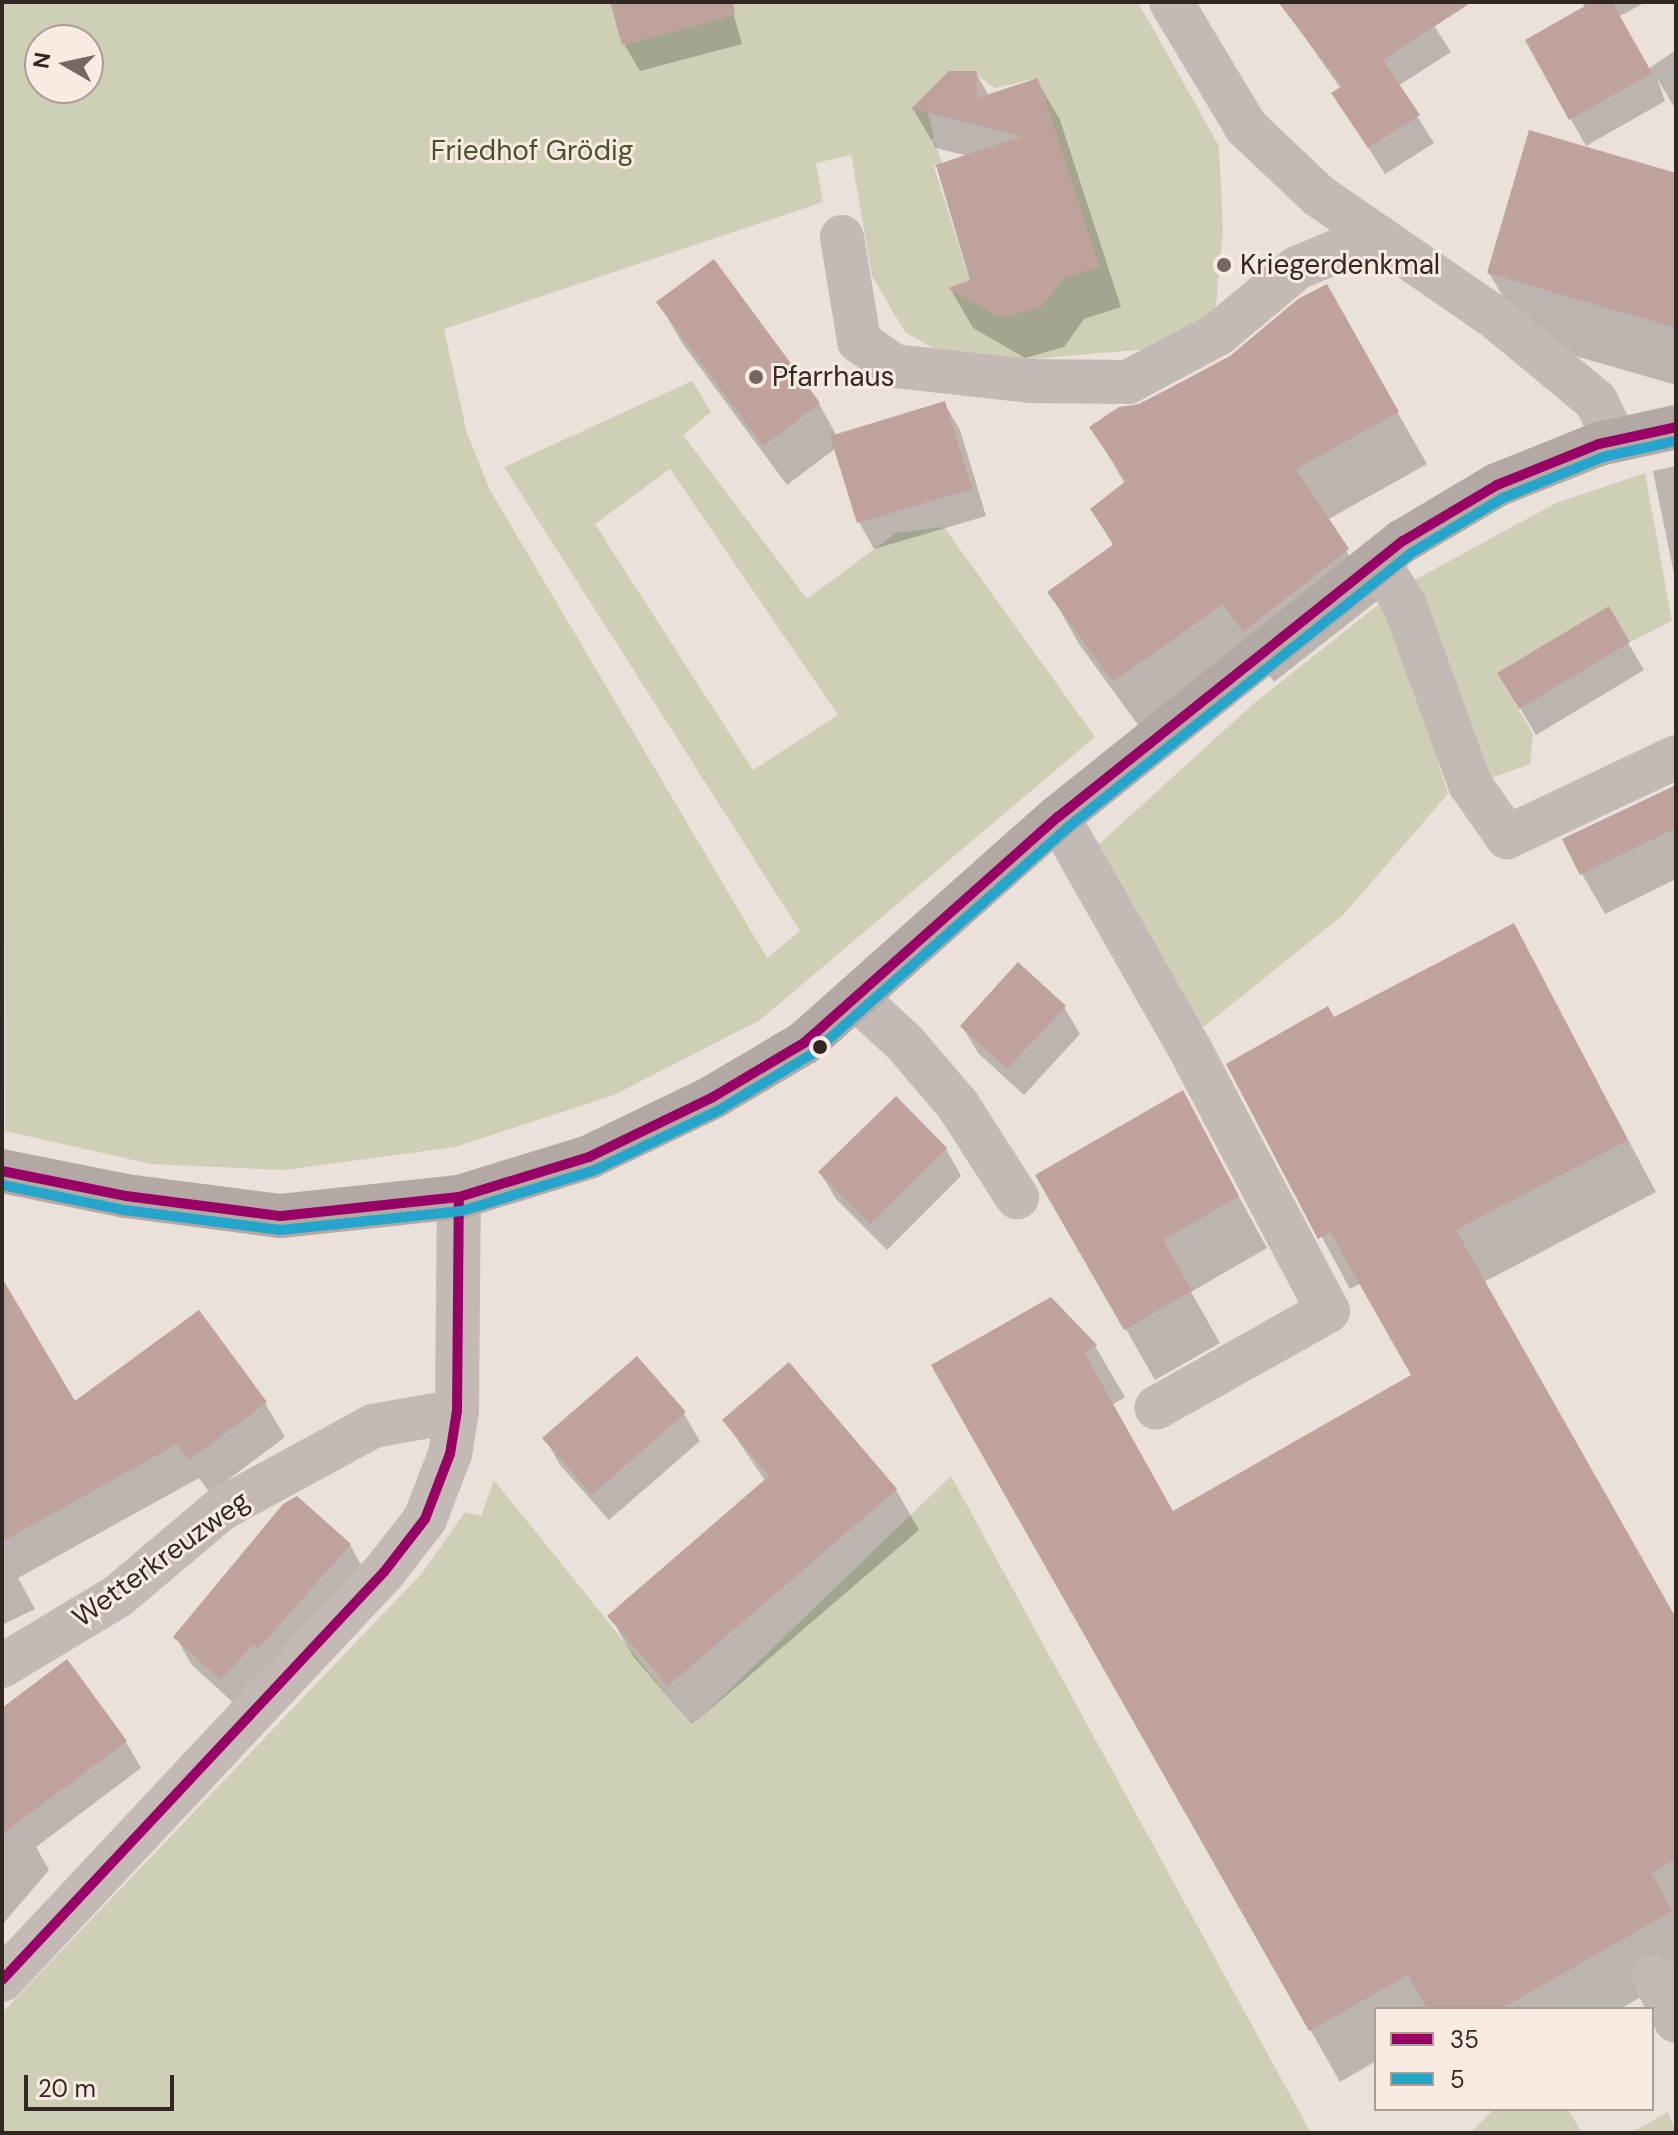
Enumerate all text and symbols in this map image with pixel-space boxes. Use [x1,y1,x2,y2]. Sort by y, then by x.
north arrow [24,24,104,104]
text: N [26,50,57,71]
park label: Friedhof Grödig [431,134,633,168]
place label: Kriegerdenkmal [1240,248,1440,282]
marker: Kriegerdenkmal [1215,256,1233,274]
place label: Pfarrhaus [772,360,895,394]
marker: Pfarrhaus [747,368,765,386]
unlabelled marker [812,1039,828,1055]
street label: Wetterkreuzweg [66,1484,256,1634]
legend [1374,2007,1654,2111]
text: 35 [1450,2024,1479,2055]
scale bar [28,2059,178,2109]
text: 5 [1450,2064,1465,2095]
text: 20 m [38,2073,96,2104]

